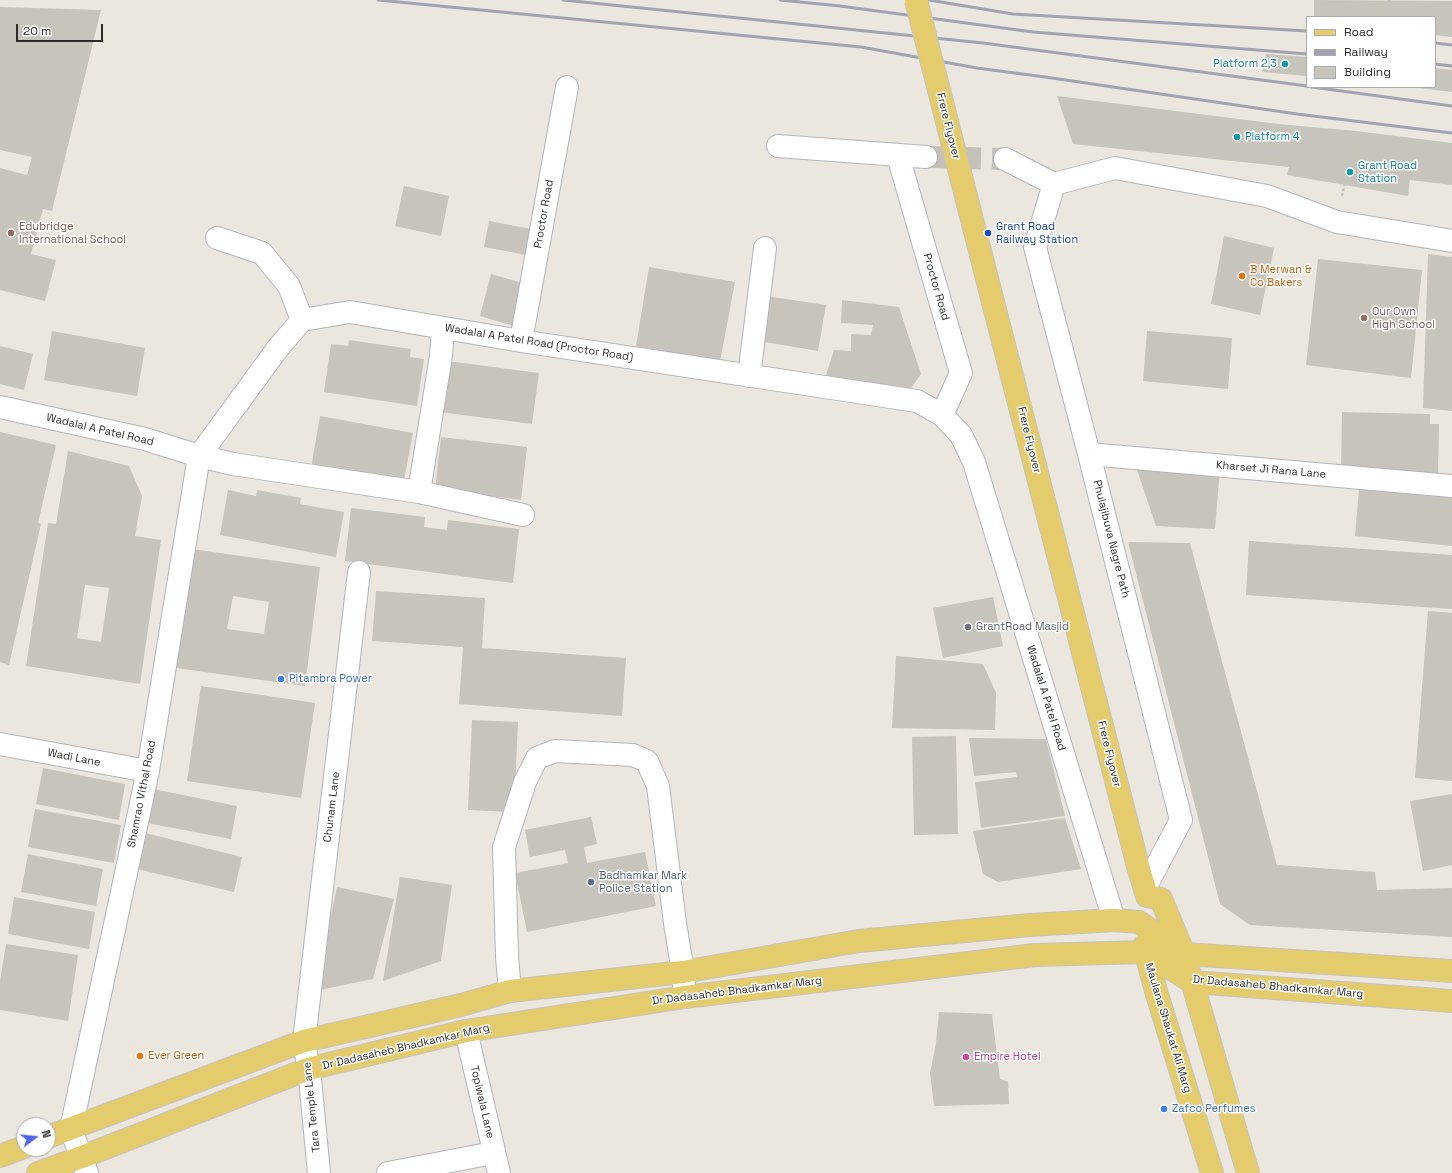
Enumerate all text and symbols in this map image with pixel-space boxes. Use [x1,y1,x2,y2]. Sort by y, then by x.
scale bar [18,16,105,42]
legend [1306,16,1436,88]
text: 20 m [23,23,51,39]
text: Road [1344,24,1373,40]
text: Railway [1344,44,1388,60]
place label: Platform 2,3 [1213,57,1277,71]
marker: Platform 2,3 [1280,59,1290,69]
text: Building [1344,64,1391,80]
street label: Frere Flyover [933,91,963,161]
place label: Platform 4 [1245,130,1300,144]
marker: Platform 4 [1232,132,1242,142]
place label: Grant Road Station [1358,159,1417,185]
marker: Grant Road Station [1345,167,1355,177]
street label: Proctor Road [531,179,557,249]
place label: Edubridge International School [19,220,126,246]
place label: Grant Road Railway Station [996,220,1078,246]
marker: Edubridge International School [6,228,16,238]
marker: Grant Road Railway Station [983,228,993,238]
street label: Proctor Road [920,252,952,322]
place label: B Merwan & Co Bakers [1250,263,1312,289]
marker: B Merwan & Co Bakers [1237,271,1247,281]
place label: Our Own High School [1372,305,1435,331]
marker: Our Own High School [1359,313,1369,323]
street label: Wadalal A Patel Road (Proctor Road) [444,322,634,364]
street label: Frere Flyover [1014,405,1044,475]
street label: Wadalal A Patel Road [45,411,155,449]
street label: Kharset Ji Rana Lane [1215,459,1327,481]
street label: Phulajibuva Nagre Path [1090,479,1132,599]
place label: GrantRoad Masjid [976,620,1069,634]
marker: GrantRoad Masjid [963,622,973,632]
street label: Wadalal A Patel Road [1024,644,1068,752]
place label: Pitambra Power [289,672,372,686]
marker: Pitambra Power [276,674,286,684]
street label: Frere Flyover [1094,719,1124,789]
street label: Shamrao Vithal Road [125,739,159,849]
street label: Wadi Lane [46,746,102,770]
street label: Chunam Lane [321,771,343,843]
place label: Badhamkar Mark Police Station [599,869,687,895]
marker: Badhamkar Mark Police Station [586,877,596,887]
street label: Maulana Shaukat Ali Marg [1142,961,1194,1095]
street label: Dr Dadasaheb Bhadkamkar Marg [1192,973,1364,1001]
street label: Dr Dadasaheb Bhadkamkar Marg [651,974,823,1008]
street label: Dr Dadasaheb Bhadkamkar Marg [321,1021,491,1073]
place label: Ever Green [148,1049,204,1063]
place label: Empire Hotel [974,1050,1041,1064]
marker: Ever Green [135,1051,145,1061]
marker: Empire Hotel [961,1052,971,1062]
street label: Tara Temple Lane [301,1061,323,1153]
street label: Topiwala Lane [467,1064,497,1140]
place label: Zafco Perfumes [1172,1102,1256,1116]
marker: Zafco Perfumes [1159,1104,1169,1114]
north arrow [16,1117,56,1157]
text: N [39,1128,54,1139]

